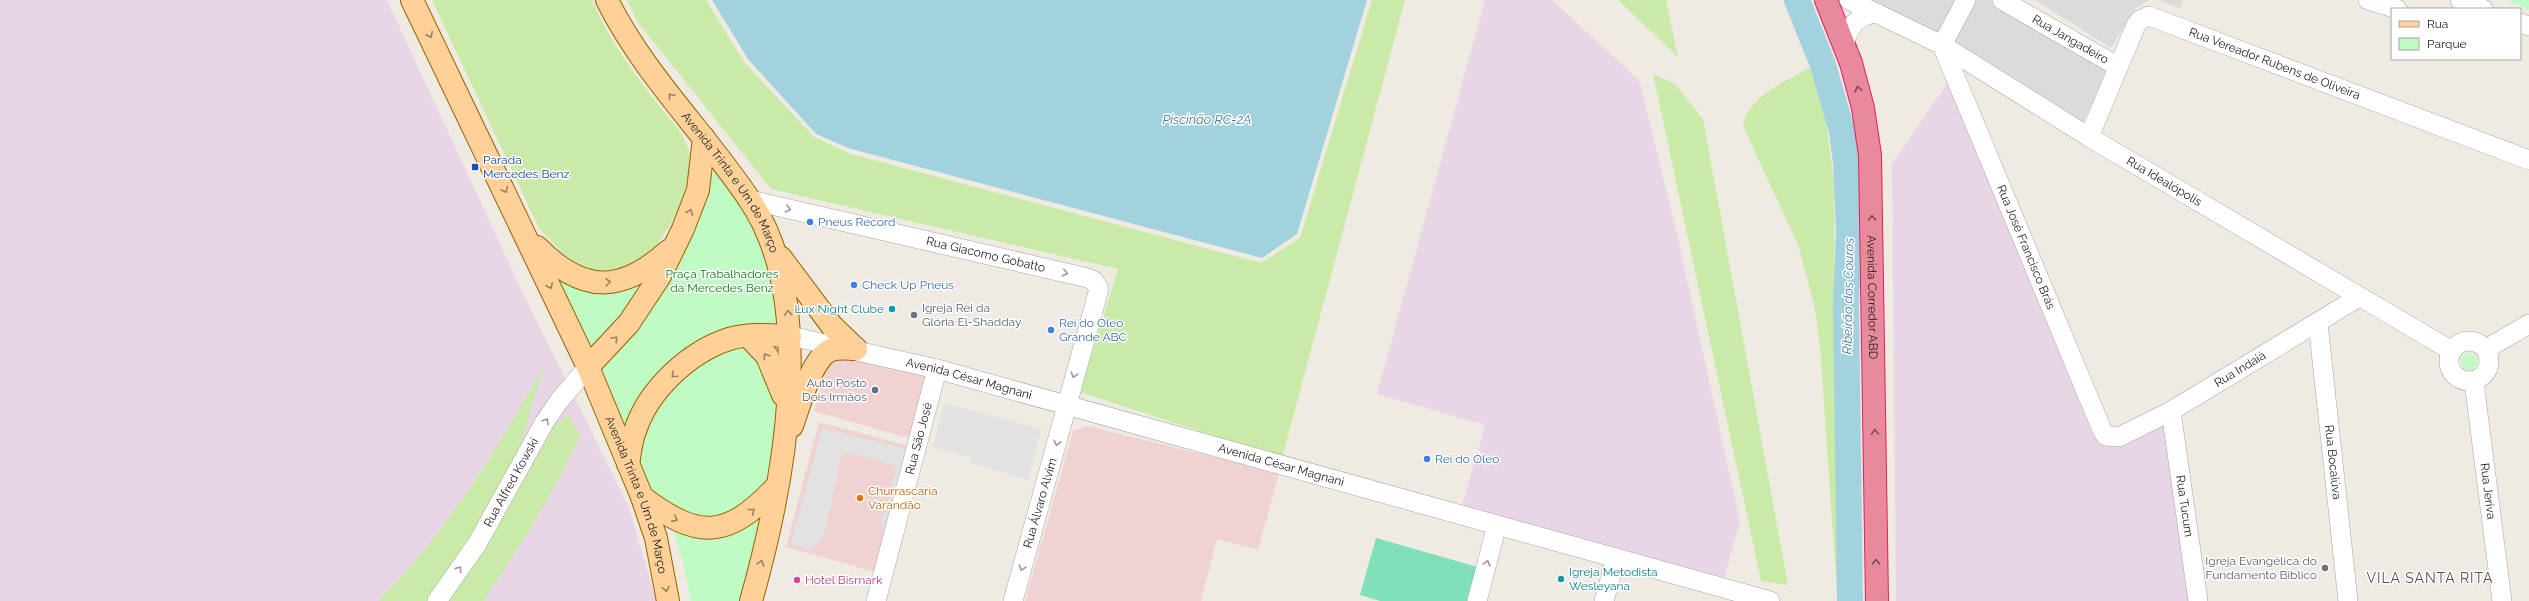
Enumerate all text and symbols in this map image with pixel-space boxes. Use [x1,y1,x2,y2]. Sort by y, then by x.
legend [2391,8,2521,60]
street label: Rua Jangadeiro [2030,12,2111,67]
text: Rua [2427,17,2448,31]
street label: Rua Vereador Rubens de Oliveira [2187,25,2362,102]
one-way arrow [425,31,433,38]
text: Parque [2427,37,2467,51]
one-way arrow [1855,86,1863,92]
one-way arrow [669,94,676,101]
street label: Avenida Trinta e Um de Março [679,109,781,255]
water label: Piscinão RC-2A [1163,112,1251,127]
place label: Parada Mercedes Benz [483,153,569,181]
street label: Rua Idealópolis [2124,154,2205,209]
marker: Parada Mercedes Benz [470,162,480,172]
street label: Rua José Francisco Brás [1994,183,2058,312]
one-way arrow [500,185,508,193]
one-way arrow [785,204,792,213]
one-way arrow [685,209,693,217]
place label: Pneus Record [818,215,895,229]
one-way arrow [1868,215,1876,221]
marker: Pneus Record [805,217,815,227]
street label: Rua Giacomo Gobatto [925,234,1047,275]
street label: Avenida Corredor ABD [1864,235,1880,360]
water label: Ribeirão dos Couros [1839,237,1857,355]
park label: Praça Trabalhadores da Mercedes Benz [665,267,779,295]
one-way arrow [1062,268,1068,276]
one-way arrow [605,277,611,286]
place label: Check Up Pneus [862,278,954,292]
marker: Check Up Pneus [849,280,859,290]
one-way arrow [545,282,553,290]
place label: Igreja Rei da Glória El-Shadday [922,301,1022,329]
place label: Lux Night Clube [794,302,884,316]
marker: Lux Night Clube [887,304,897,314]
one-way arrow [783,310,792,316]
marker: Igreja Rei da Glória El-Shadday [909,310,919,320]
place label: Rei do Óleo Grande ABC [1059,316,1127,344]
marker: Rei do Óleo Grande ABC [1046,325,1056,335]
one-way arrow [610,336,617,343]
street label: Rua Indaiá [2212,348,2268,390]
one-way arrow [763,353,771,360]
street label: Avenida César Magnani [905,355,1034,402]
one-way arrow [671,370,678,377]
one-way arrow [1070,372,1079,379]
place label: Auto Posto Dois Irmãos [802,376,867,404]
marker: Auto Posto Dois Irmãos [870,385,880,395]
street label: Rua São José [903,401,935,476]
street label: Avenida Trinta e Um de Março [602,414,670,575]
one-way arrow [541,418,549,425]
street label: Rua Bocaiúva [2322,424,2344,500]
one-way arrow [1871,429,1879,435]
street label: Rua Alfred Kowski [481,435,541,529]
one-way arrow [1053,439,1062,446]
street label: Avenida César Magnani [1217,441,1346,489]
place label: Rei do Óleo [1435,452,1499,466]
marker: Rei do Óleo [1422,454,1432,464]
street label: Rua Álvaro Alvim [1020,456,1060,550]
street label: Rua Jeríva [2477,462,2498,520]
street label: Rua Tucum [2173,474,2196,538]
place label: Churrascaria Varandão [868,484,938,512]
marker: Churrascaria Varandão [855,493,865,503]
one-way arrow [747,509,754,516]
one-way arrow [670,514,678,522]
place label: Igreja Evangélica do Fundamento Biblico [2205,554,2317,582]
one-way arrow [1872,559,1880,565]
one-way arrow [756,560,765,567]
one-way arrow [1483,560,1491,567]
marker: Igreja Evangélica do Fundamento Biblico [2320,563,2330,573]
one-way arrow [1018,564,1027,571]
place label: Igreja Metodista Wesleyana [1569,565,1658,593]
one-way arrow [454,566,462,573]
district label: VILA SANTA RITA [2366,570,2494,586]
place label: Hotel Bismark [805,573,883,587]
marker: Igreja Metodista Wesleyana [1556,574,1566,584]
marker: Hotel Bismark [792,575,802,585]
one-way arrow [661,586,670,592]

